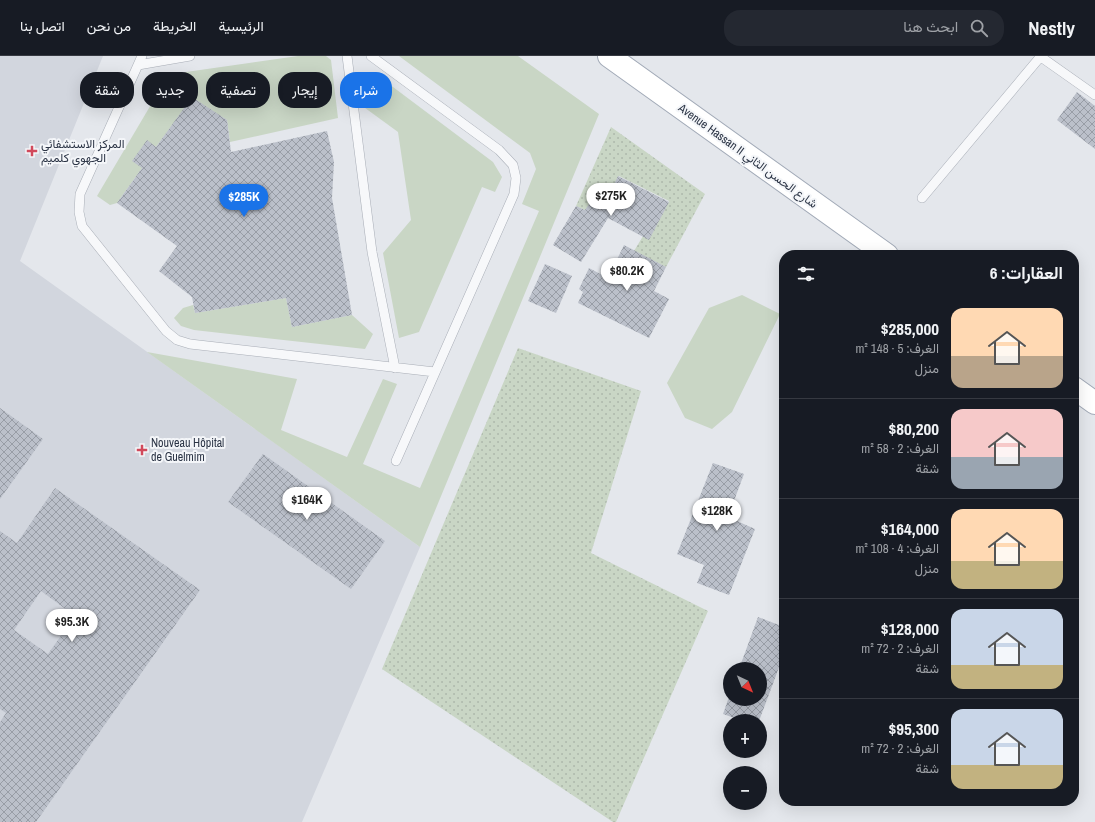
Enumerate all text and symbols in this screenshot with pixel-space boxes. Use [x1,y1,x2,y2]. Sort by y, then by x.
search box [724,10,1004,46]
text: Nestly [1028,15,1075,41]
text: ابحث هنا [903,16,958,37]
text: اتصل بنا [20,17,65,35]
text: من نحن [87,17,131,35]
text: الخريطة [153,17,196,35]
text: الرئيسية [218,17,264,35]
icon: search [968,17,990,39]
chip: شقة [80,72,134,108]
chip: جديد [142,72,198,108]
chip: تصفية [206,72,270,108]
chip: إيجار [278,72,332,108]
chip: شراء [340,72,392,108]
street label: Avenue Hassan II شارع الحسن الثاني [673,99,821,214]
place label: المركز الاستشفائي الجهوي كلميم [41,136,124,168]
marker: المركز الاستشفائي الجهوي كلميم [26,145,38,157]
pin: $275K [583,183,639,217]
pin: $285K [216,184,272,218]
text: $275K [595,187,627,204]
text: $285K [228,188,260,205]
pin: $80.2K [594,258,660,292]
text: العقارات: 6 [990,261,1063,284]
text: $80.2K [610,262,644,279]
icon: filters [795,263,817,285]
text: $285,000 [881,317,939,340]
icon: home [983,324,1031,372]
text: الغرف: 5 · 148 m² [855,340,939,357]
text: منزل [915,360,939,377]
text: $80,200 [889,417,939,440]
icon: home [983,425,1031,473]
place label: Nouveau Hôpital de Guelmim [151,435,224,465]
text: الغرف: 2 · 58 m² [861,440,939,457]
marker: Nouveau Hôpital de Guelmim [136,444,148,456]
text: شقة [916,460,939,477]
pin: $164K [279,487,335,521]
text: $164K [291,491,323,508]
pin: $128K [689,498,745,532]
text: $128K [701,502,733,519]
text: $164,000 [881,517,939,540]
icon: home [983,525,1031,573]
text: الغرف: 4 · 108 m² [855,540,939,557]
text: منزل [915,560,939,577]
pin: $95.3K [39,609,105,643]
text: $95.3K [55,613,89,630]
text: $128,000 [881,617,939,640]
icon: home [983,625,1031,673]
text: الغرف: 2 · 72 m² [861,640,939,657]
text: شقة [916,660,939,677]
north arrow [723,662,767,706]
map controls [723,662,767,810]
button: + [723,714,767,758]
text: $95,300 [889,717,939,740]
icon: home [983,725,1031,773]
text: الغرف: 2 · 72 m² [861,740,939,757]
text: شقة [916,760,939,777]
button: − [723,766,767,810]

